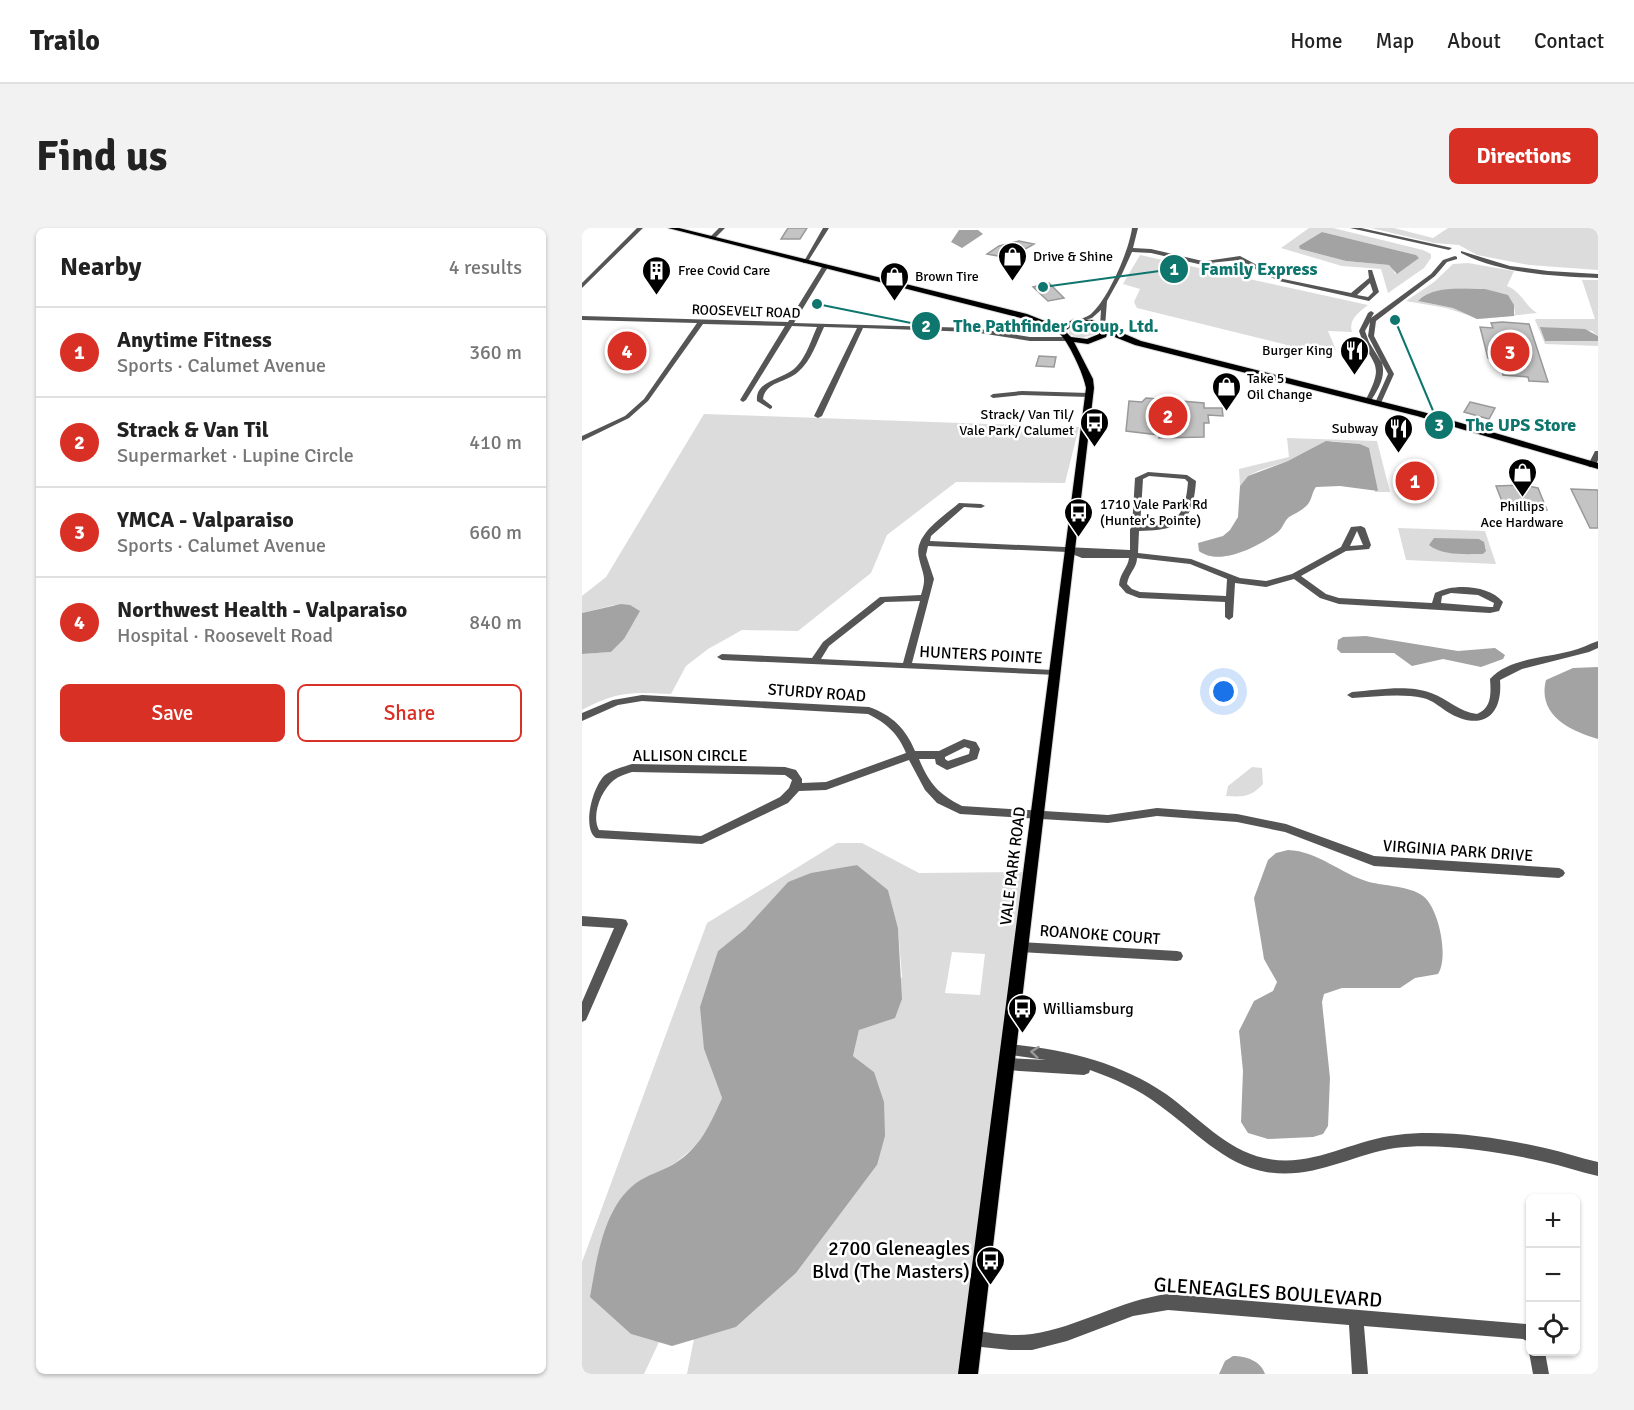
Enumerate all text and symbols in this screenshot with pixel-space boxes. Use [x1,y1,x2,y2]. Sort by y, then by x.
text: Trailo [30,24,100,58]
text: Home [1290,28,1343,54]
text: Map [1376,28,1414,54]
text: About [1447,28,1501,54]
text: Contact [1534,28,1604,54]
button: Directions [1449,128,1598,184]
text: Find us [36,131,167,182]
shop icon: Drive & Shine [996,240,1028,282]
place label: Drive & Shine [1033,248,1113,265]
text: Nearby [60,251,141,283]
callout: Family Express [1159,251,1329,287]
building icon: Free Covid Care [641,254,673,296]
text: 4 results [449,255,522,280]
text: 1 [1169,258,1179,280]
text: Family Express [1201,258,1317,280]
shop icon: Brown Tire [878,260,910,302]
place label: Free Covid Care [678,262,770,279]
place label: Brown Tire [915,268,979,285]
street label: ROOSEVELT ROAD [691,301,801,322]
callout: The Pathfinder Group, Ltd. [911,308,1171,344]
text: 2 [921,315,931,337]
text: The Pathfinder Group, Ltd. [953,315,1159,337]
text: Anytime Fitness [117,326,272,353]
pin: 4 [608,328,646,374]
pin: 3 [1490,330,1530,374]
restaurant icon: Burger King [1338,334,1370,376]
text: 1 [74,340,85,365]
text: 360 m [469,340,522,365]
place label: Burger King [1262,342,1333,359]
text: Sports · Calumet Avenue [117,353,326,378]
shop icon: Take 5 Oil Change [1210,370,1242,412]
place label: Take 5 Oil Change [1247,370,1312,403]
pin: 2 [1148,394,1188,438]
place label: Strack/ Van Til/ Vale Park/ Calumet [959,406,1074,439]
bus stop icon: Strack/ Van Til/ Vale Park/ Calumet [1079,406,1111,448]
callout: The UPS Store [1424,407,1588,443]
restaurant icon: Subway [1383,412,1415,454]
text: 3 [1434,414,1444,436]
text: The UPS Store [1466,414,1576,436]
text: Strack & Van Til [117,416,269,443]
place label: Subway [1332,420,1378,437]
text: 2 [74,430,85,455]
text: 410 m [469,430,522,455]
text: Supermarket · Lupine Circle [117,443,354,468]
shop icon: Phillips Ace Hardware [1506,456,1538,498]
pin: 1 [1396,458,1434,504]
bus stop icon: 1710 Vale Park Rd (Hunter's Pointe) [1063,496,1095,538]
place label: 1710 Vale Park Rd (Hunter's Pointe) [1100,496,1208,529]
place label: Phillips Ace Hardware [1481,498,1564,531]
text: YMCA - Valparaiso [117,506,294,533]
text: 3 [74,520,85,545]
text: 660 m [469,520,522,545]
text: Sports · Calumet Avenue [117,533,326,558]
text: Northwest Health - Valparaiso [117,596,407,623]
text: 4 [74,610,85,635]
text: 840 m [469,610,522,635]
text: Hospital · Roosevelt Road [117,623,333,648]
street label: HUNTERS POINTE [919,642,1043,668]
your location [1209,677,1238,706]
street label: STURDY ROAD [767,680,867,706]
button: Save [60,684,285,742]
button: Share [297,684,522,742]
street label: ALLISON CIRCLE [632,746,748,766]
street label: VALE PARK ROAD [996,806,1030,927]
street label: VIRGINIA PARK DRIVE [1382,836,1534,866]
street label: ROANOKE COURT [1039,921,1161,949]
bus stop icon: Williamsburg [1006,992,1038,1034]
place label: Williamsburg [1043,999,1134,1019]
one-way arrow [1031,1046,1040,1059]
map controls [1526,1194,1580,1356]
button: + [1526,1194,1580,1248]
place label: 2700 Gleneagles Blvd (The Masters) [812,1236,970,1284]
bus stop icon: 2700 Gleneagles Blvd (The Masters) [975,1244,1007,1286]
button: − [1526,1248,1580,1302]
street label: GLENEAGLES BOULEVARD [1153,1272,1383,1313]
button: locate [1526,1302,1580,1356]

